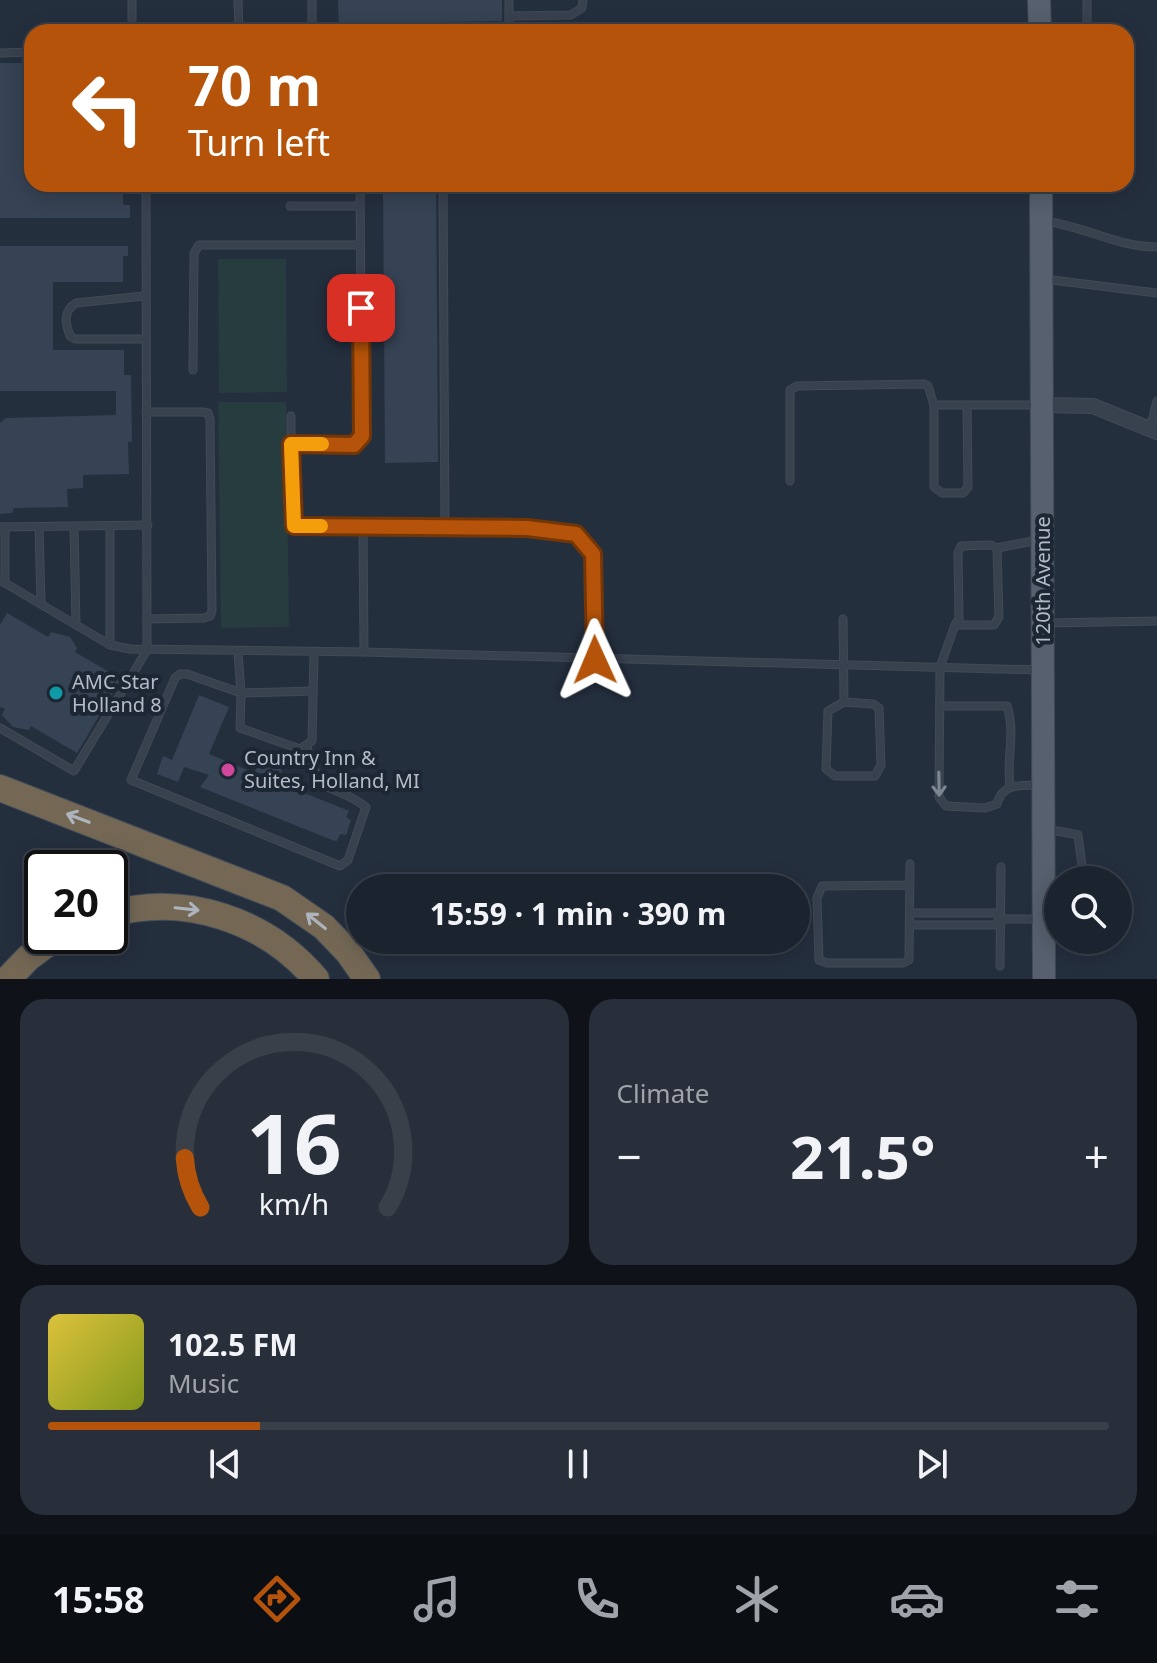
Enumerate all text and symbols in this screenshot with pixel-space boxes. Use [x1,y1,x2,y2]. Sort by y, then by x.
text: 70 m [188,46,321,122]
icon: left [56,56,160,160]
text: Turn left [188,118,330,167]
pin [327,274,395,342]
icon: arrive [339,286,383,330]
street label: 120th Avenue [1029,516,1056,646]
position arrow [553,618,637,702]
place label: AMC Star Holland 8 [72,668,162,718]
marker: AMC Star Holland 8 [47,684,65,702]
place label: Country Inn & Suites, Holland, MI [244,744,420,794]
marker: Country Inn & Suites, Holland, MI [219,761,237,779]
one-way arrow [932,770,947,797]
one-way arrow [66,810,91,824]
speed limit sign: 20 [24,850,128,954]
map controls [1044,866,1132,954]
button: search [1044,866,1132,954]
text: 15:59 · 1 min · 390 m [430,893,726,934]
one-way arrow [173,902,200,917]
one-way arrow [306,912,327,929]
text: Climate [617,1075,709,1111]
text: 16 [247,1085,342,1198]
text: 21.5° [790,1115,935,1197]
text: − [617,1126,642,1186]
text: + [1084,1126,1109,1186]
text: km/h [259,1184,329,1223]
text: 102.5 FM [168,1324,298,1365]
text: Music [168,1365,239,1401]
icon: previous [203,1442,247,1486]
icon: pause [556,1442,600,1486]
icon: next [910,1442,954,1486]
icon: directions [249,1571,305,1627]
icon: music [409,1571,465,1627]
icon: phone [569,1571,625,1627]
icon: climate [729,1571,785,1627]
icon: car [889,1571,945,1627]
icon: filters [1049,1571,1105,1627]
text: 15:58 [52,1575,145,1624]

